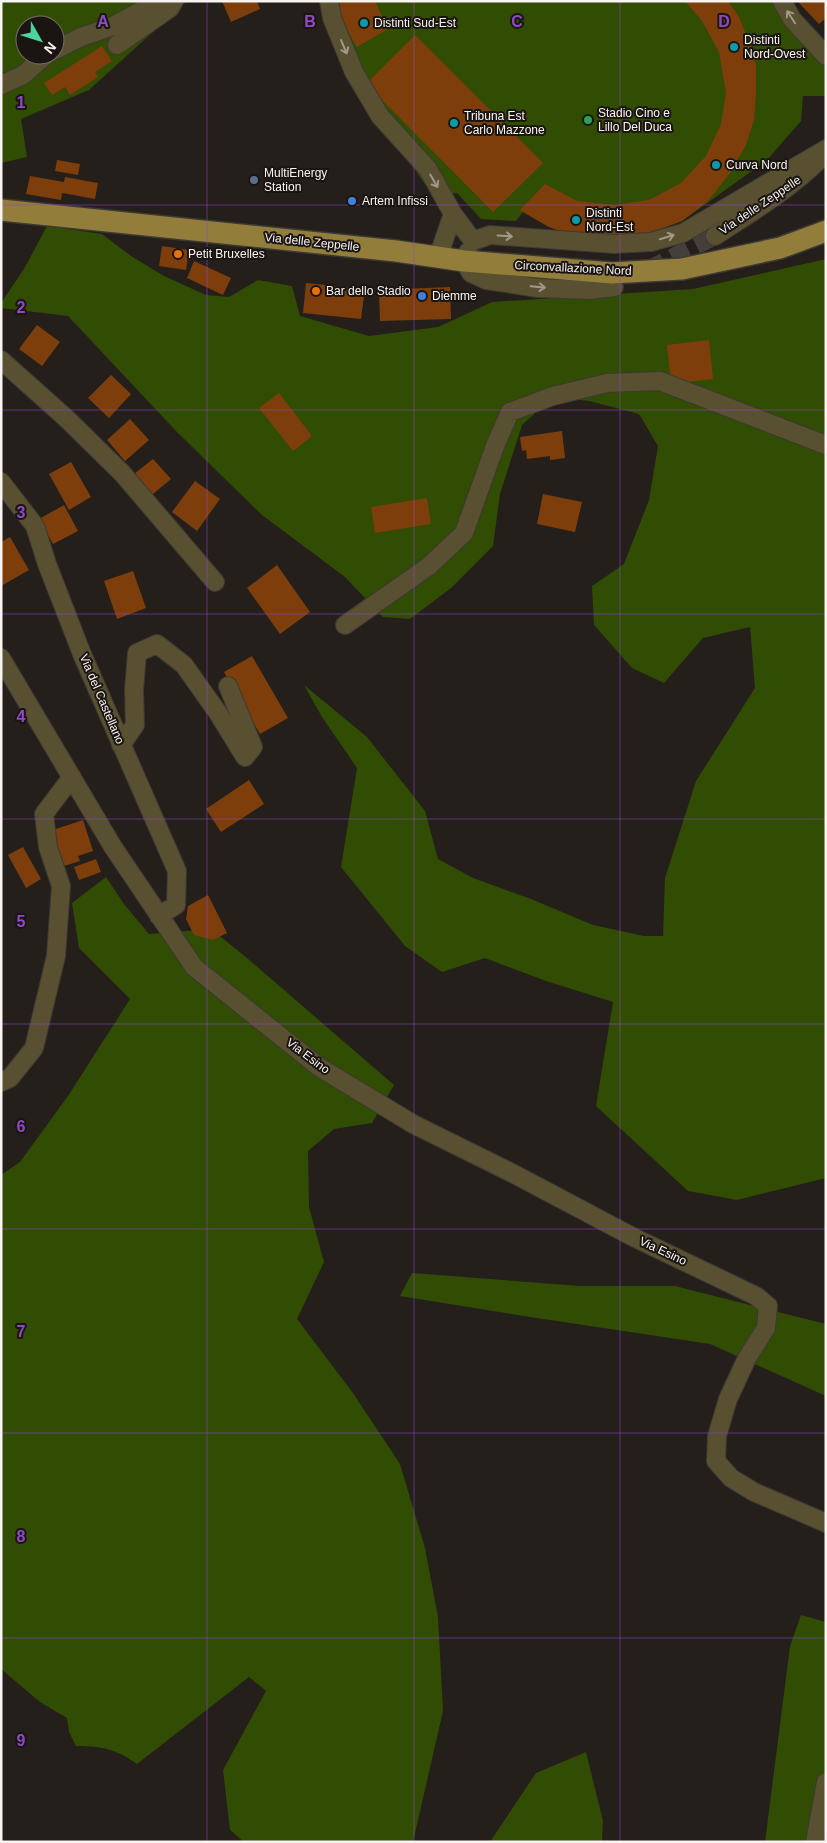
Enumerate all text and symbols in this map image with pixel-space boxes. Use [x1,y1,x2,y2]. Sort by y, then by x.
one-way arrow [786,10,796,24]
text: A [97,13,109,30]
text: B [304,13,316,30]
text: C [511,13,523,30]
text: D [718,13,730,30]
north arrow [15,15,65,65]
place label: Distinti Sud-Est [374,16,457,30]
marker: Distinti Sud-Est [358,17,370,29]
place label: Distinti Nord-Ovest [744,33,806,61]
text: N [41,39,60,57]
one-way arrow [340,39,350,54]
marker: Distinti Nord-Ovest [728,41,740,53]
text: 1 [17,94,26,111]
place label: Stadio Cino e Lillo Del Duca [598,106,672,134]
place label: Tribuna Est Carlo Mazzone [464,109,545,137]
marker: Stadio Cino e Lillo Del Duca [582,114,594,126]
marker: Tribuna Est Carlo Mazzone [448,117,460,129]
place label: Curva Nord [726,158,787,172]
marker: Curva Nord [710,159,722,171]
place label: MultiEnergy Station [264,166,327,194]
street label: Via delle Zeppelle [717,172,804,237]
one-way arrow [430,173,440,188]
marker: MultiEnergy Station [248,174,260,186]
place label: Artem Infissi [362,194,428,208]
marker: Artem Infissi [346,195,358,207]
place label: Distinti Nord-Est [586,206,634,234]
marker: Distinti Nord-Est [570,214,582,226]
street label: Via delle Zeppelle [264,230,360,254]
one-way arrow [497,232,513,241]
one-way arrow [658,232,674,242]
place label: Petit Bruxelles [188,247,265,261]
marker: Petit Bruxelles [172,248,184,260]
street label: Circonvallazione Nord [514,258,632,278]
one-way arrow [530,283,546,292]
place label: Bar dello Stadio [326,284,411,298]
marker: Bar dello Stadio [310,285,322,297]
place label: Diemme [432,289,477,303]
marker: Diemme [416,290,428,302]
text: 2 [17,299,26,316]
text: 3 [17,504,26,521]
street label: Via del Castellano [77,652,127,746]
text: 4 [17,708,26,725]
text: 5 [17,913,26,930]
street label: Via Esino [284,1035,333,1077]
text: 6 [17,1118,26,1135]
street label: Via Esino [637,1234,689,1268]
text: 7 [17,1323,26,1340]
text: 8 [17,1528,26,1545]
text: 9 [17,1732,26,1749]

